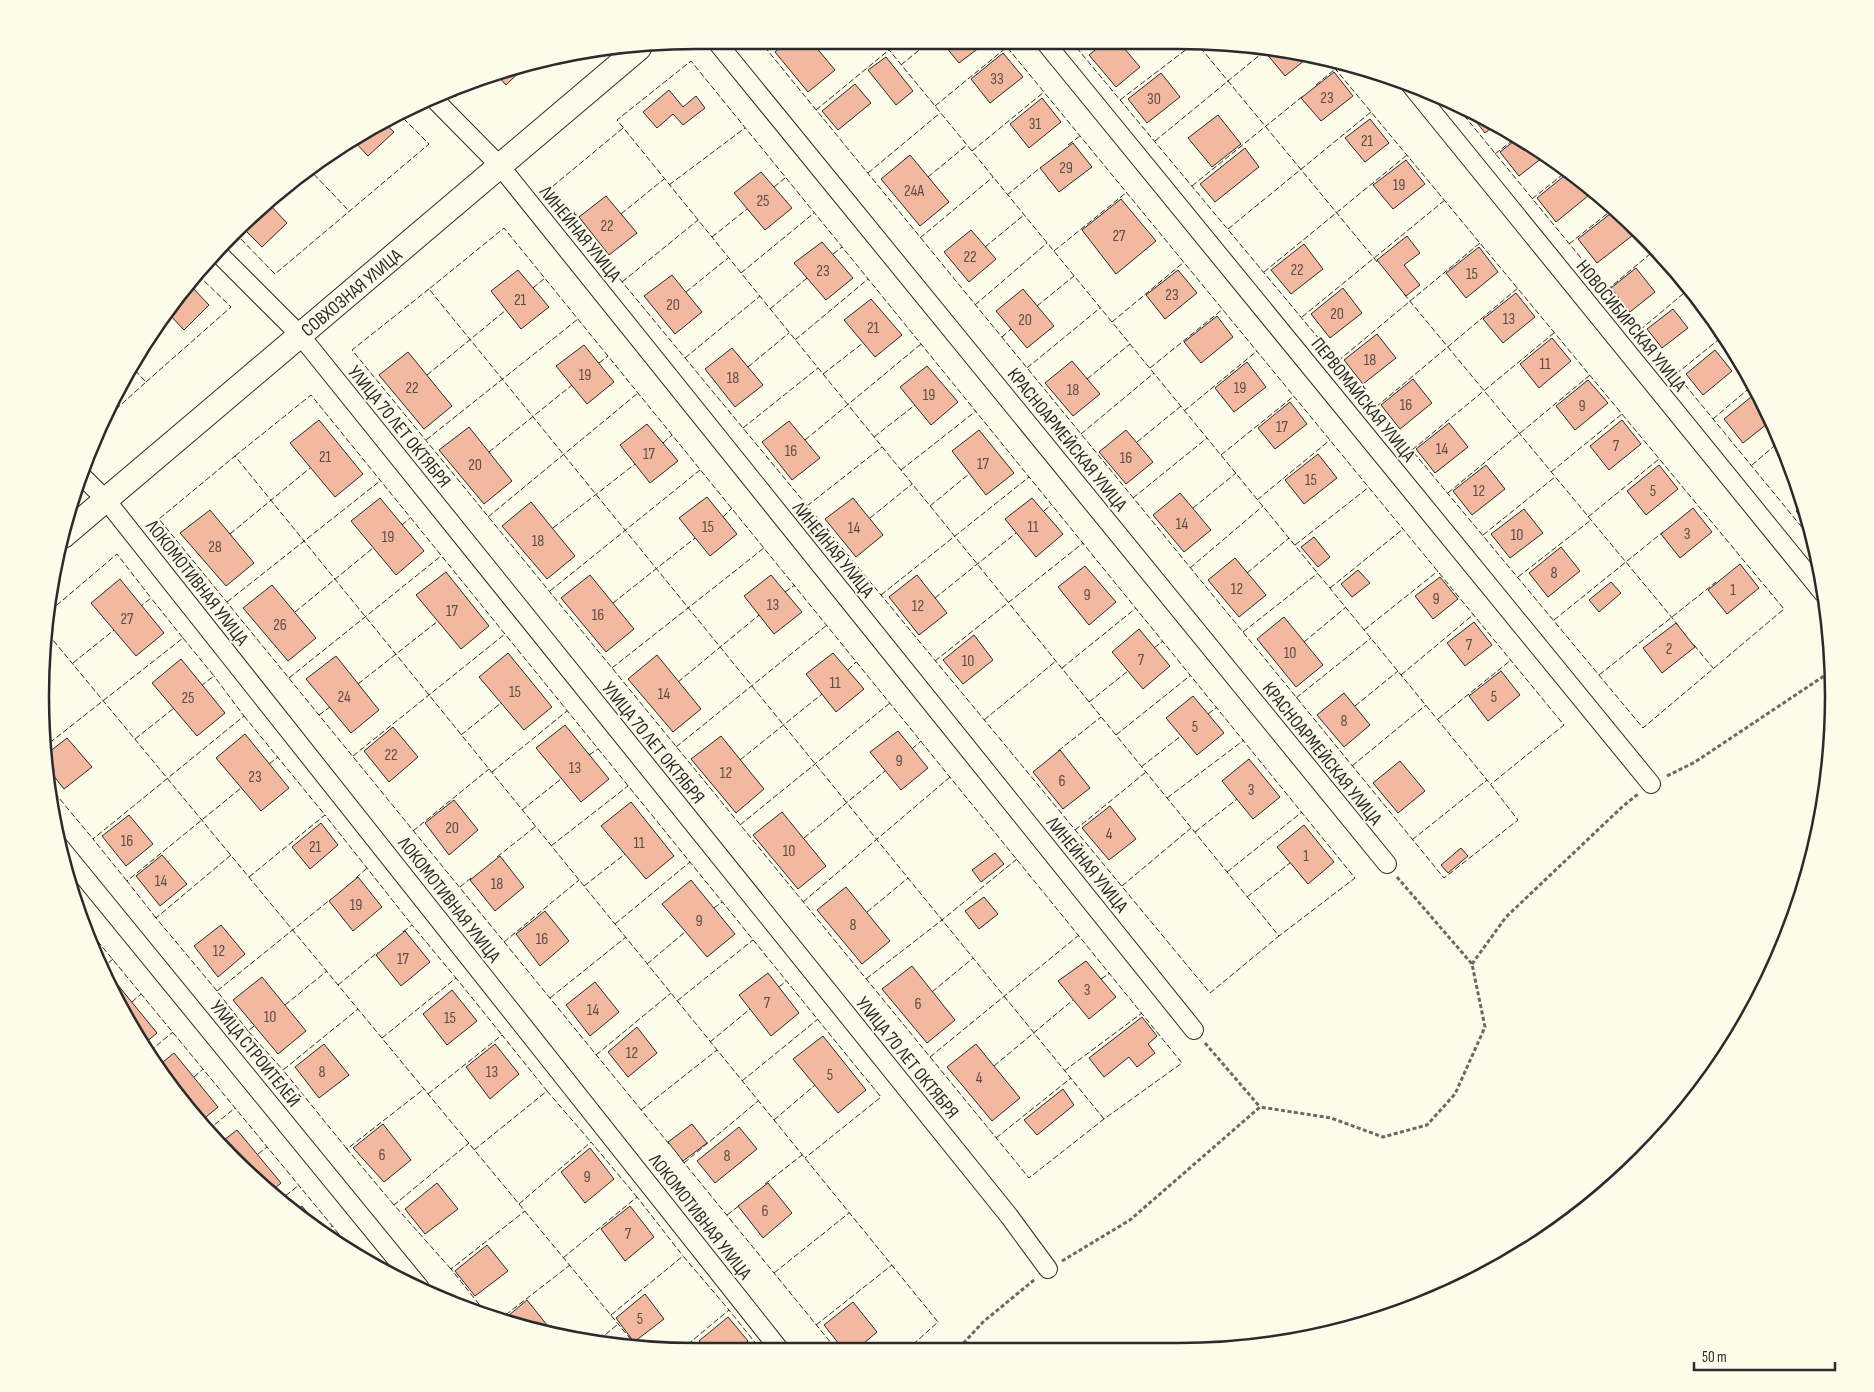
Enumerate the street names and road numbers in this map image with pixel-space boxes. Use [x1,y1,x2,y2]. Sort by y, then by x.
street label: ЛИНЕЙНАЯ УЛИЦА [533,180,626,287]
street label: СОВХОЗНАЯ УЛИЦА [297,244,408,342]
street label: НОВОСИБИРСКАЯ УЛИЦА [1571,256,1691,397]
street label: ПЕРВОМАЙСКАЯ УЛИЦА [1306,333,1420,467]
street label: УЛИЦА 70 ЛЕТ ОКТЯБРЯ [343,361,455,493]
street label: КРАСНОАРМЕЙСКАЯ УЛИЦА [1002,364,1132,517]
street label: ЛИНЕЙНАЯ УЛИЦА [786,496,879,603]
street label: ЛОКОМОТИВНАЯ УЛИЦА [140,515,254,651]
street label: УЛИЦА 70 ЛЕТ ОКТЯБРЯ [597,677,709,809]
street label: КРАСНОАРМЕЙСКАЯ УЛИЦА [1257,678,1387,831]
street label: ЛИНЕЙНАЯ УЛИЦА [1040,811,1133,918]
street label: ЛОКОМОТИВНАЯ УЛИЦА [392,832,506,968]
street label: УЛИЦА 70 ЛЕТ ОКТЯБРЯ [851,992,963,1124]
street label: УЛИЦА СТРОИТЕЛЕЙ [205,996,305,1112]
street label: ЛОКОМОТИВНАЯ УЛИЦА [643,1149,757,1285]

